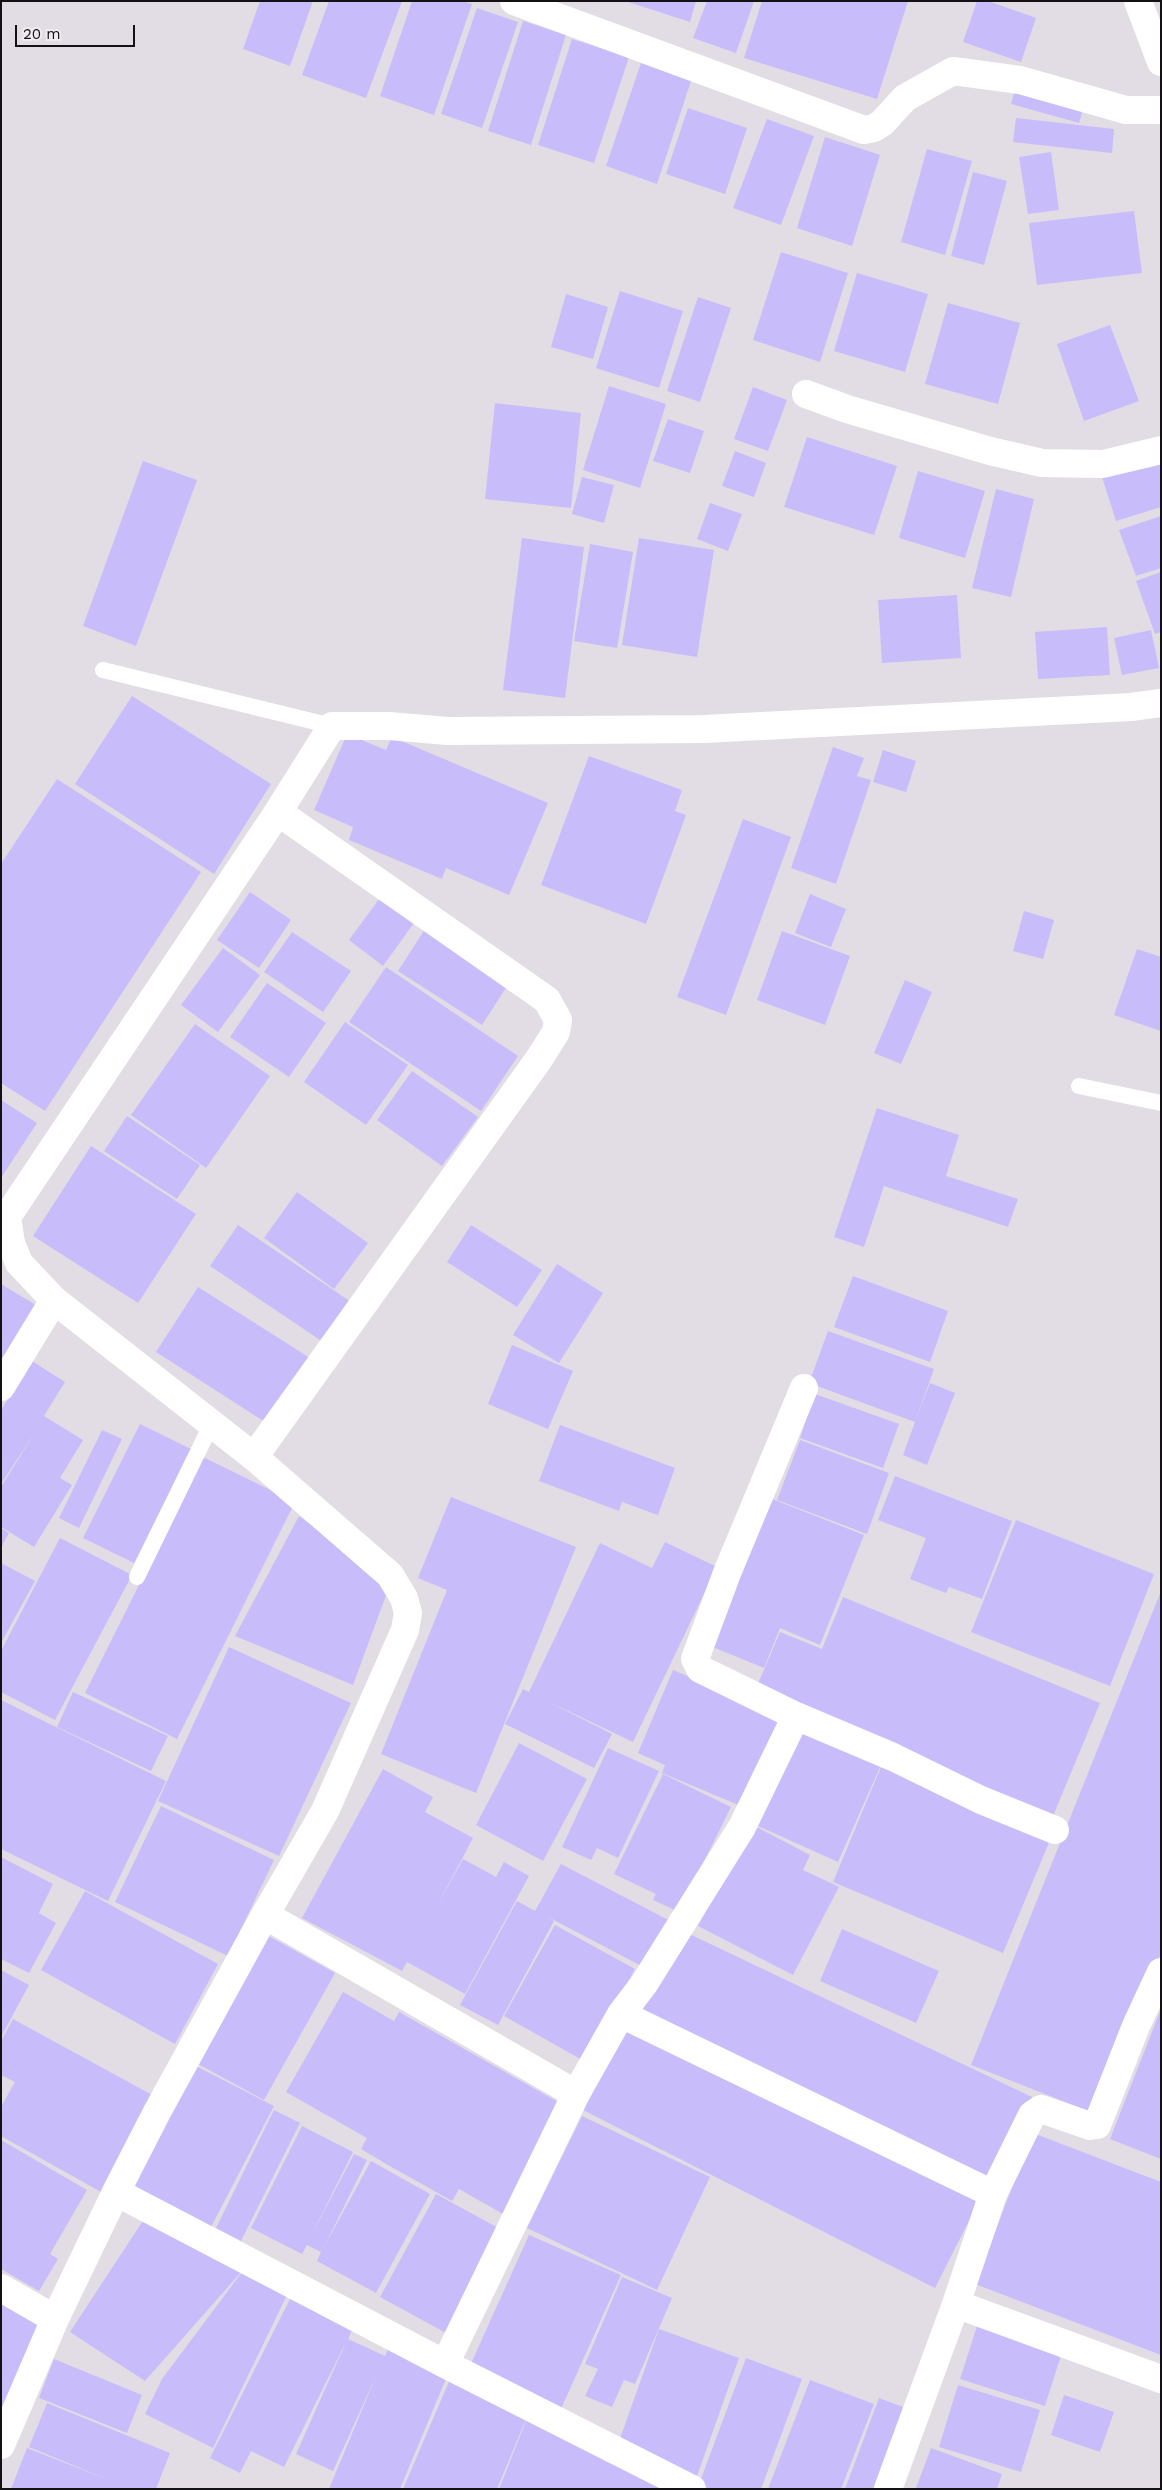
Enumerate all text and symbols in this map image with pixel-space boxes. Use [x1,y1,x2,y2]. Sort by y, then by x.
scale bar [18,15,138,47]
text: 20 m [23,25,61,43]

